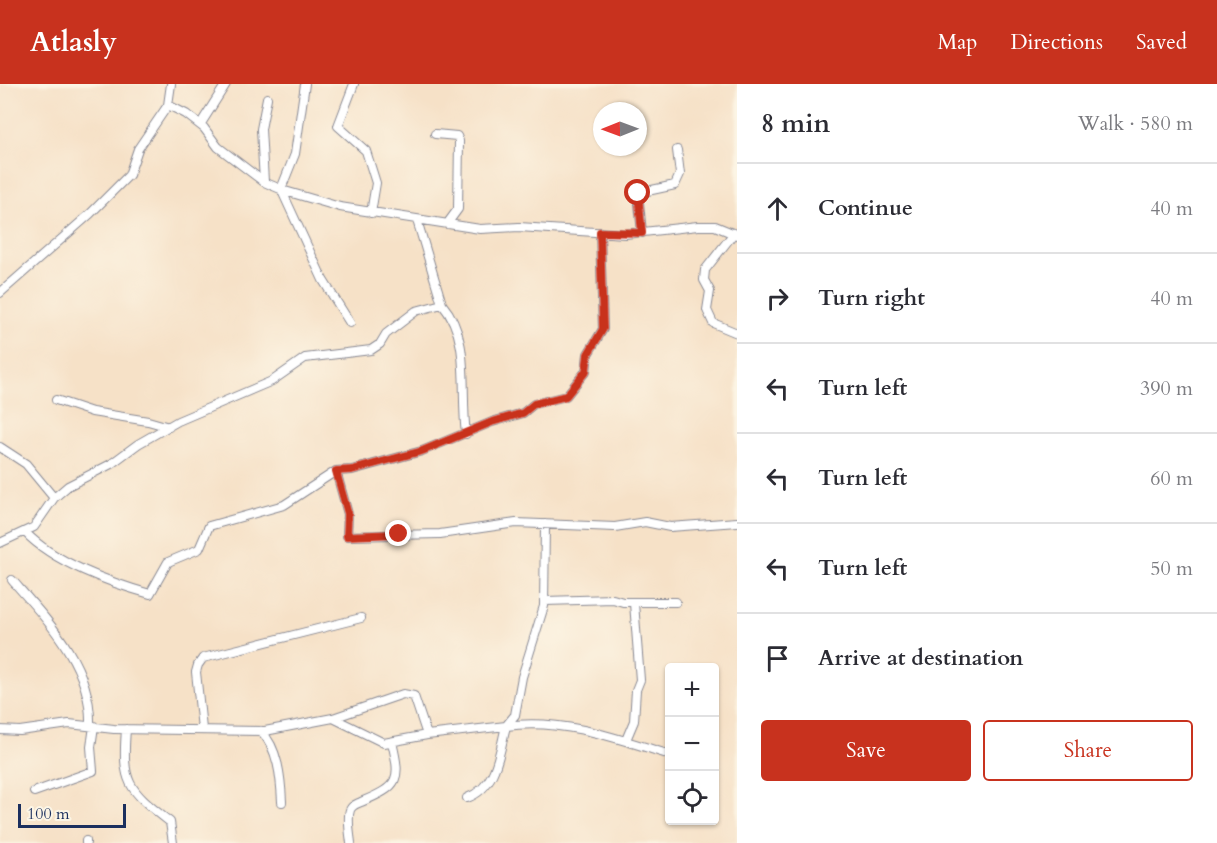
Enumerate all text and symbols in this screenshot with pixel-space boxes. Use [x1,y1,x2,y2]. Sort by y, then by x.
text: Atlasly [30,23,117,61]
text: Map [937,28,977,57]
text: Directions [1010,28,1103,57]
text: Saved [1136,28,1187,57]
north arrow [593,102,647,156]
text: 8 min [761,106,830,141]
text: Walk · 580 m [1078,110,1193,137]
route start [624,179,650,205]
icon: ahead [761,192,794,225]
text: Continue [818,193,913,223]
text: 40 m [1150,195,1193,222]
icon: right [761,282,794,315]
text: Turn right [818,283,925,313]
text: 40 m [1150,285,1193,312]
icon: left [761,372,794,405]
text: Turn left [818,373,907,403]
text: 390 m [1140,375,1193,402]
icon: left [761,462,794,495]
text: Turn left [818,463,907,493]
text: 60 m [1150,465,1193,492]
route end [385,520,411,546]
icon: left [761,552,794,585]
text: Turn left [818,553,907,583]
text: 50 m [1150,555,1193,582]
icon: arrive [761,642,794,675]
text: Arrive at destination [818,643,1023,673]
map controls [665,663,719,825]
button: + [665,663,719,717]
button: − [665,717,719,771]
button: Save [761,720,971,781]
button: Share [983,720,1193,781]
button: locate [665,771,719,825]
scale bar [18,801,126,828]
text: 100 m [27,803,69,825]

